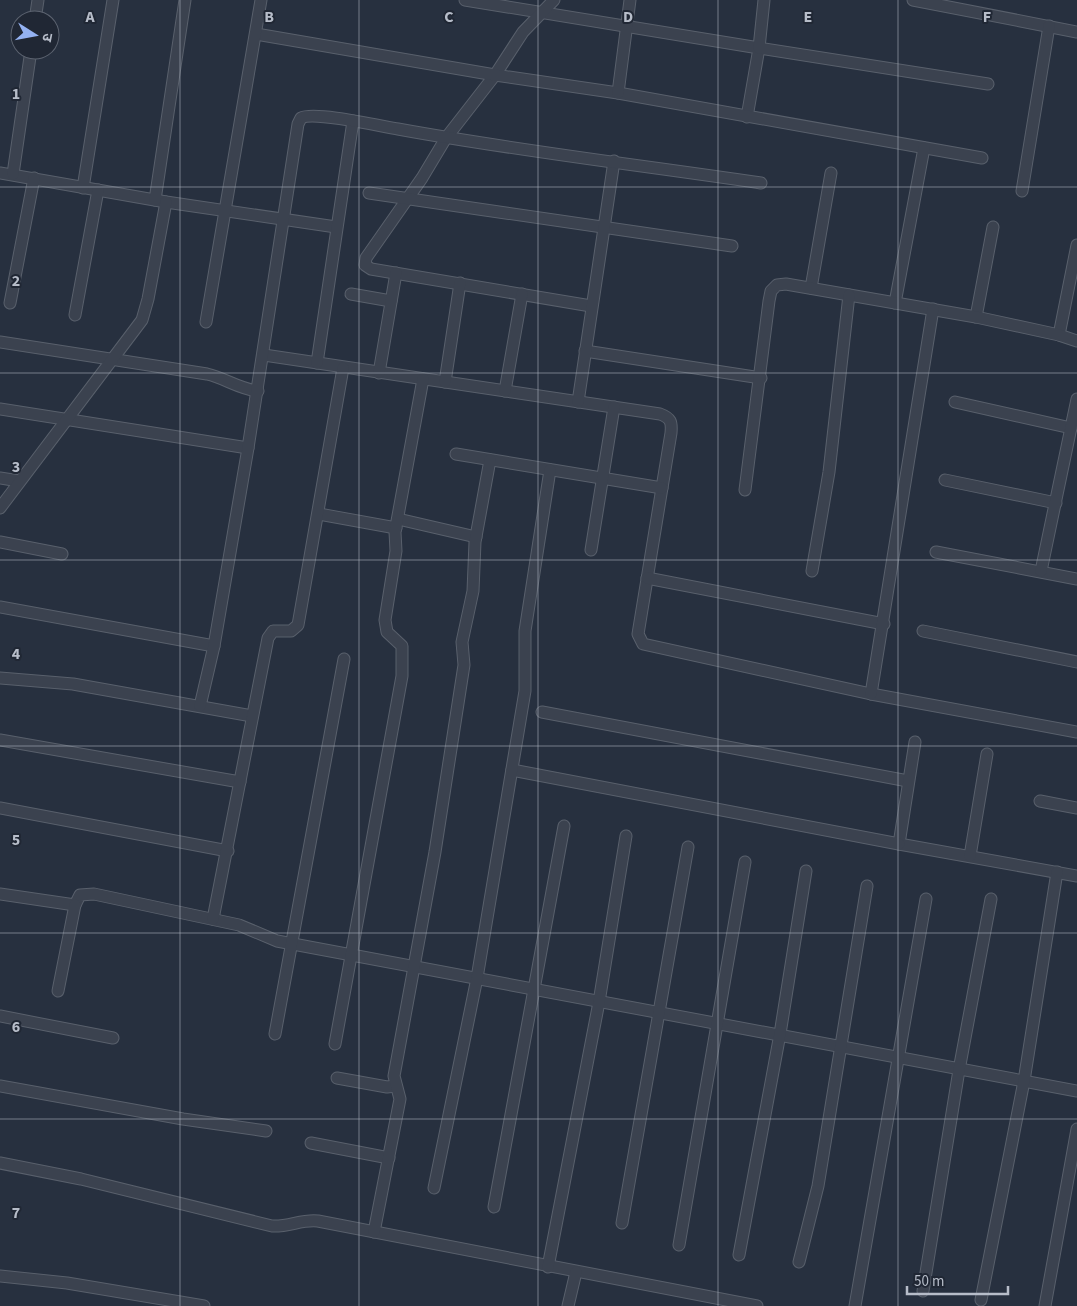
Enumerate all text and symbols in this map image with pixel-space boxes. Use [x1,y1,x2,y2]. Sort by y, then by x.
text: A [84,6,95,28]
text: B [264,6,274,28]
text: C [444,6,454,28]
text: D [623,6,633,28]
text: E [804,6,812,28]
text: F [983,6,991,28]
north arrow [10,10,60,60]
text: उ [36,31,57,44]
text: 1 [12,83,20,105]
text: 2 [12,270,20,292]
text: 3 [12,456,20,478]
text: 4 [12,643,21,665]
text: 5 [12,829,20,851]
text: 6 [12,1016,20,1038]
text: 7 [12,1202,20,1224]
scale bar [907,1264,1008,1296]
text: 50 m [914,1271,944,1292]

